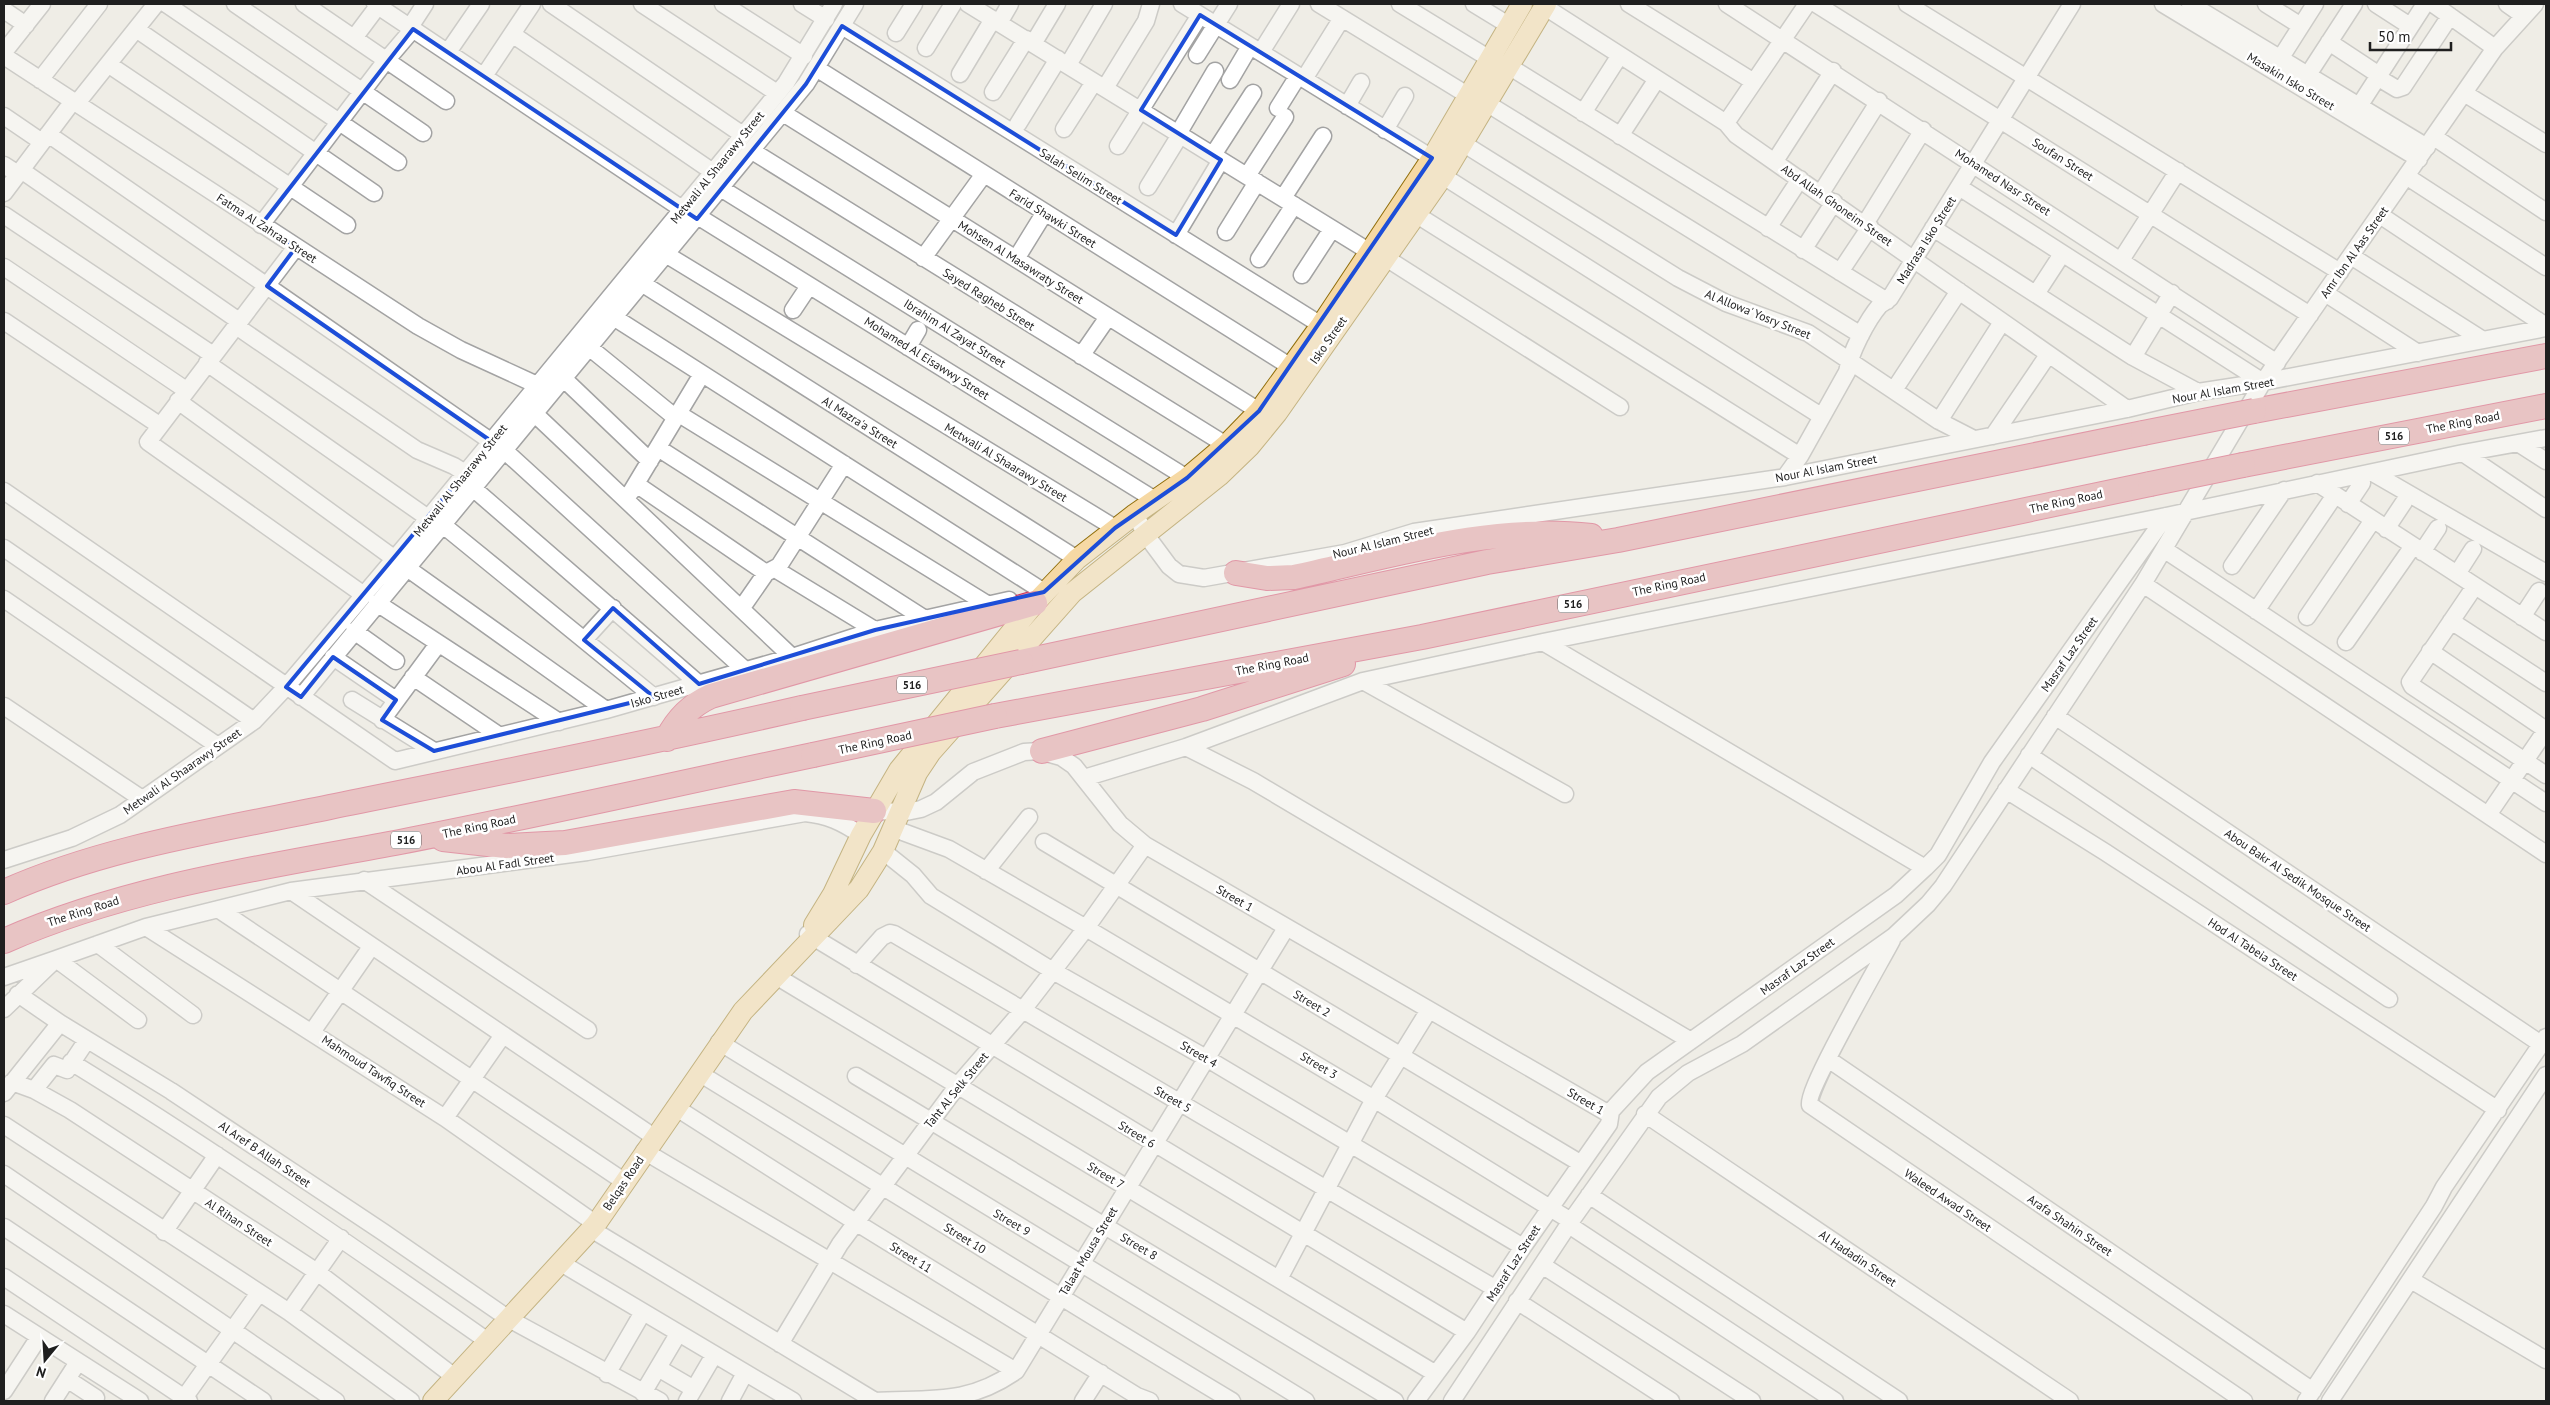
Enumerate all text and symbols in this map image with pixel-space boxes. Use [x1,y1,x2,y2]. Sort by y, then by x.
scale bar [2370,20,2451,52]
text: 50 m [2378,27,2411,46]
street label: Masakin Isko Street [2244,49,2338,113]
street label: Metwali Al Shaarawy Street [667,108,767,226]
street label: Soufan Street [2030,134,2096,184]
street label: Salah Selim Street [1037,145,1125,207]
street label: Mohamed Nasr Street [1952,145,2054,219]
street label: Abd Allah Ghoneim Street [1778,161,1896,249]
street label: Farid Shawki Street [1007,185,1099,251]
street label: Fatma Al Zahraa Street [214,190,320,266]
street label: Madrasa Isko Street [1893,193,1959,287]
street label: Amr Ibn Al Aas Street [2317,203,2391,301]
street label: Mohsen Al Masawraty Street [955,217,1087,307]
street label: Sayed Ragheb Street [940,265,1038,333]
street label: Al Allowa' Yosry Street [1703,286,1813,342]
street label: Ibrahim Al Zayat Street [901,296,1009,370]
street label: Mohamed Al Eisawwy Street [862,313,992,403]
street label: Isko Street [1306,313,1350,367]
street label: Nour Al Islam Street [2171,374,2275,406]
street label: Al Mazra'a Street [819,393,901,451]
street label: The Ring Road [2425,408,2501,436]
street label: Metwali Al Shaarawy Street [942,419,1070,505]
street label: Metwali Al Shaarawy Street [410,421,510,539]
road number: 516 [2379,428,2409,444]
street label: Nour Al Islam Street [1774,451,1878,485]
street label: The Ring Road [2028,486,2104,516]
street label: Nour Al Islam Street [1331,522,1435,562]
street label: The Ring Road [1631,569,1707,599]
road number: 516 [1558,596,1588,612]
street label: Masraf Laz Street [2038,614,2100,694]
street label: The Ring Road [1234,650,1310,678]
road number: 516 [897,676,927,694]
street label: Isko Street [629,681,685,711]
street label: Metwali Al Shaarawy Street [120,725,244,817]
street label: The Ring Road [837,727,913,757]
street label: The Ring Road [441,811,517,841]
street label: Abou Bakr Al Sedik Mosque Street [2222,825,2374,935]
road number: 516 [391,832,421,848]
street label: Abou Al Fadl Street [455,850,555,878]
street label: Street 1 [1214,881,1256,915]
street label: The Ring Road [45,892,121,930]
street label: Hod Al Tabeia Street [2205,914,2301,984]
street label: Masraf Laz Street [1757,934,1837,998]
street label: Street 2 [1291,986,1333,1020]
street label: Mahmoud Tawfiq Street [319,1032,429,1110]
street label: Street 4 [1178,1037,1221,1071]
street label: Street 3 [1298,1048,1340,1082]
street label: Taht Al Selk Street [921,1049,991,1131]
street label: Street 5 [1152,1082,1194,1116]
street label: Street 1 [1565,1084,1607,1118]
street label: Street 6 [1116,1117,1158,1151]
street label: Al Aref B Allah Street [216,1118,314,1190]
street label: Belqas Road [599,1153,647,1213]
street label: Street 7 [1085,1158,1127,1192]
street label: Waleed Awad Street [1901,1165,1995,1235]
street label: Arafa Shahin Street [2025,1191,2115,1259]
street label: Al Rihan Street [203,1195,275,1249]
street label: Talaat Mousa Street [1055,1204,1121,1298]
street label: Street 9 [991,1205,1033,1239]
street label: Street 10 [941,1219,989,1257]
street label: Masraf Laz Street [1483,1222,1543,1304]
street label: Al Hadadin Street [1816,1227,1900,1289]
street label: Street 8 [1118,1229,1160,1263]
street label: Street 11 [887,1238,935,1276]
north arrow [20,1335,70,1385]
text: N [34,1362,48,1382]

